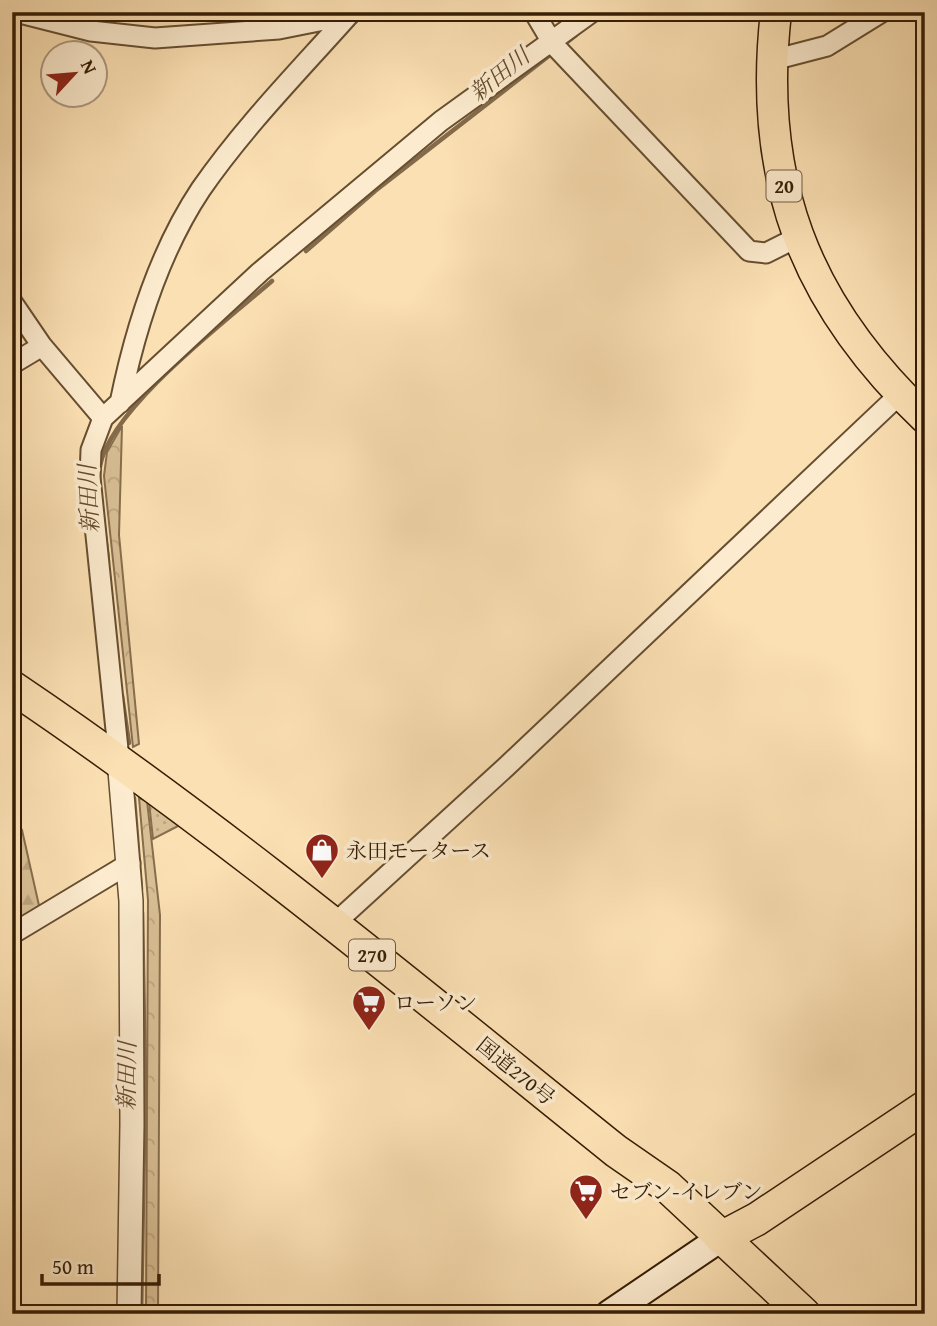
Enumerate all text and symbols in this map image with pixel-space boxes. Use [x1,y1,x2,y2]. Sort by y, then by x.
north arrow [38,38,108,108]
water label: 新田川 [462,38,539,109]
text: N [74,55,105,79]
road number: 20 [766,170,802,202]
water label: 新田川 [70,461,106,534]
shop icon: 永田モータース [303,831,341,880]
place label: 永田モータース [346,835,491,866]
road number: 270 [349,939,395,970]
supermarket icon: ローソン [350,983,388,1032]
place label: ローソン [394,987,477,1018]
street label: 国道270号 [470,1030,562,1112]
water label: 新田川 [109,1038,143,1111]
supermarket icon: セブン-イレブン [567,1172,605,1221]
place label: セブン-イレブン [610,1176,763,1207]
scale bar [42,1242,159,1286]
text: 50 m [52,1251,94,1282]

